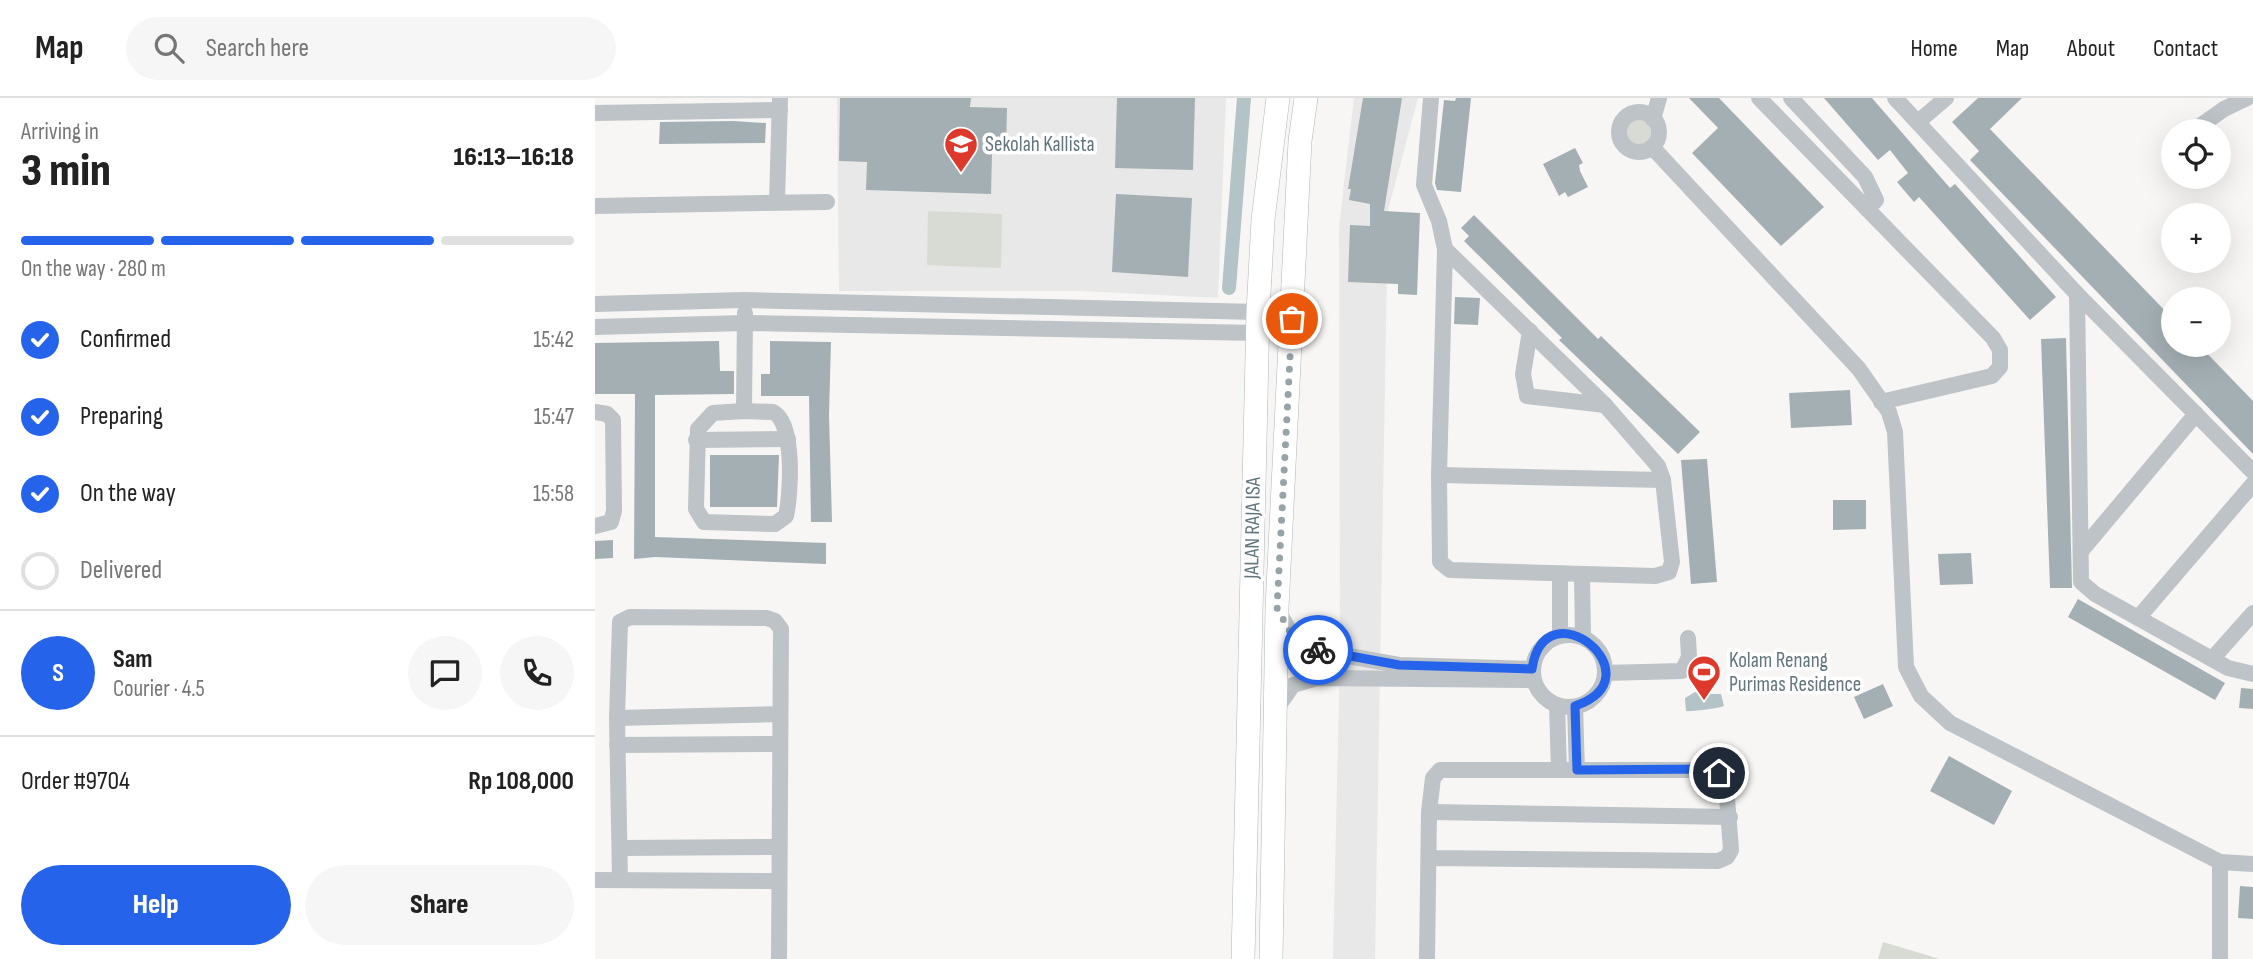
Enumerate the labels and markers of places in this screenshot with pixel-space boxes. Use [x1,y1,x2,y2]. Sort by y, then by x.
school or university icon: Sekolah Kallista [942,125,980,174]
place label: Sekolah Kallista [985,132,1095,157]
pin [1262,289,1322,349]
place label: Kolam Renang Purimas Residence [1729,648,1861,697]
sports icon: Kolam Renang Purimas Residence [1685,653,1723,702]
pin [1689,743,1749,803]

